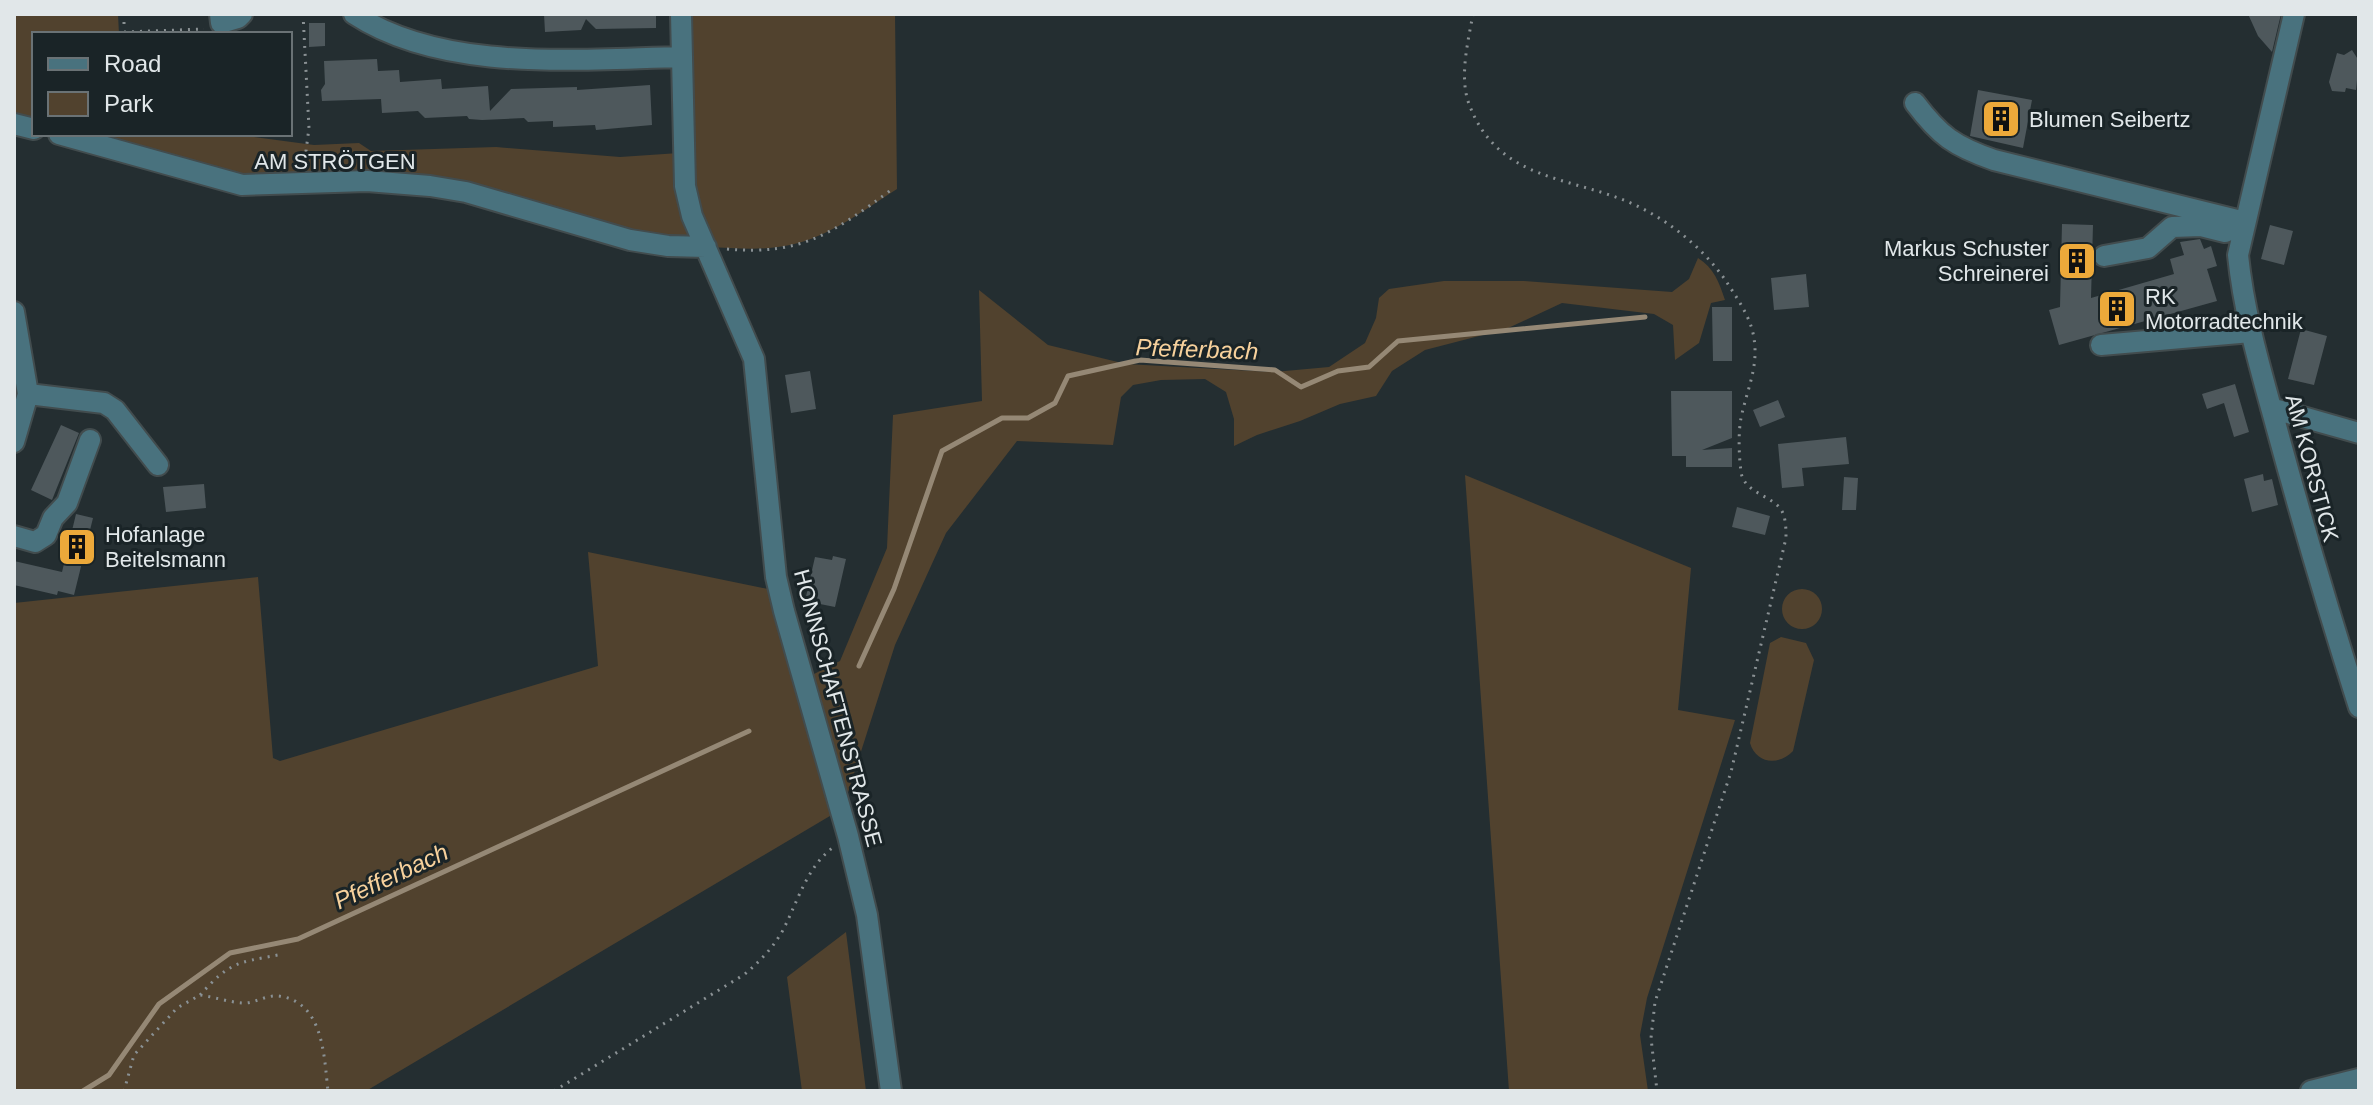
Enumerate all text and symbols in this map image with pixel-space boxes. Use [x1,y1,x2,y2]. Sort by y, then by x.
legend [32,32,292,136]
text: Road [104,50,161,77]
text: Park [104,90,154,117]
building icon: Blumen Seibertz [1980,98,2022,140]
place label: Blumen Seibertz [2029,107,2190,132]
street label: AM STRÖTGEN [254,149,416,174]
place label: Markus Schuster Schreinerei [1884,236,2049,286]
building icon: Markus Schuster Schreinerei [2056,240,2098,282]
place label: RK Motorradtechnik [2145,284,2304,334]
building icon: RK Motorradtechnik [2096,288,2138,330]
water label: Pfefferbach [1135,333,1259,365]
street label: AM KORSTICK [2280,392,2344,545]
place label: Hofanlage Beitelsmann [105,522,226,572]
building icon: Hofanlage Beitelsmann [56,526,98,568]
street label: HONNSCHAFTENSTRASSE [789,567,887,849]
water label: Pfefferbach [330,838,452,914]

